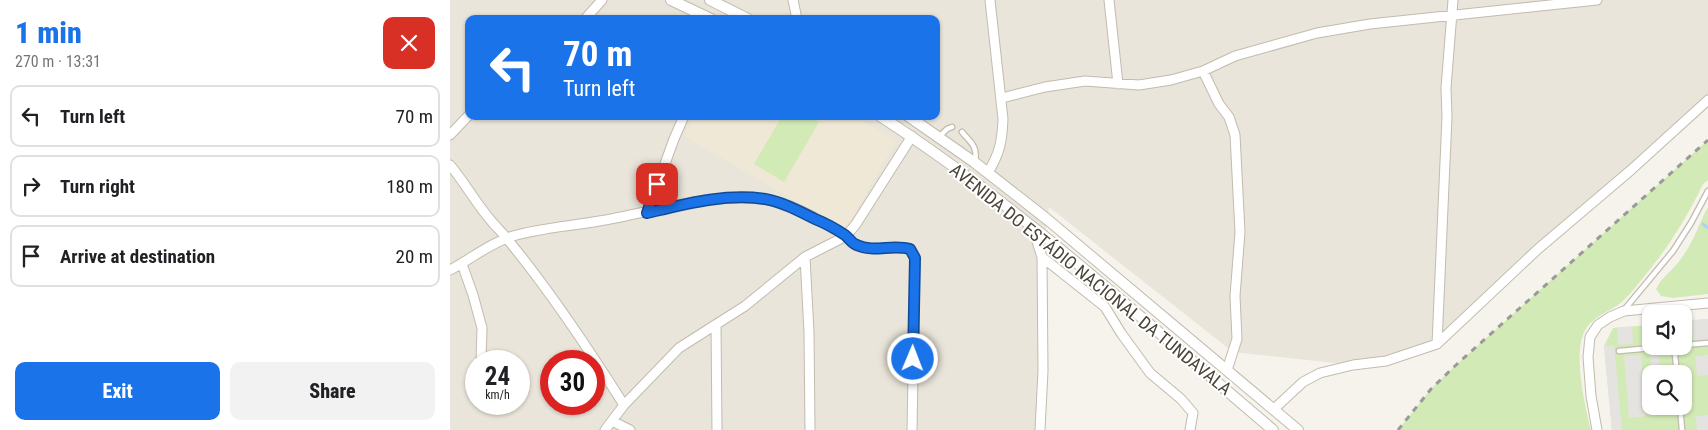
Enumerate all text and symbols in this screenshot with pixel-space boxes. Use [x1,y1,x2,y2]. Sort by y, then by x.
text: 1 min [15,15,82,50]
button: close [383,17,435,69]
text: 70 m [563,34,632,75]
icon: left [480,35,545,100]
text: 270 m · 13:31 [15,52,101,71]
text: Turn left [563,76,635,101]
icon: left [17,102,45,130]
text: Turn left [60,105,125,128]
text: 70 m [396,105,433,128]
street label: AVENIDA DO ESTÁDIO NACIONAL DA TUNDAVALA [946,159,1236,400]
pin [636,163,678,205]
icon: arrive [643,170,671,198]
icon: right [17,172,45,200]
text: Turn right [60,175,135,198]
text: 180 m [386,175,433,198]
icon: arrive [17,242,45,270]
text: Arrive at destination [60,245,215,268]
text: 20 m [396,245,433,268]
map controls [1642,305,1692,415]
button: sound [1642,305,1692,355]
position arrow [886,332,938,384]
speed limit sign: 30 [540,350,605,415]
button: Exit [15,362,220,420]
button: Share [230,362,435,420]
text: 24 [485,362,510,391]
button: search [1642,365,1692,415]
text: km/h [485,388,510,402]

